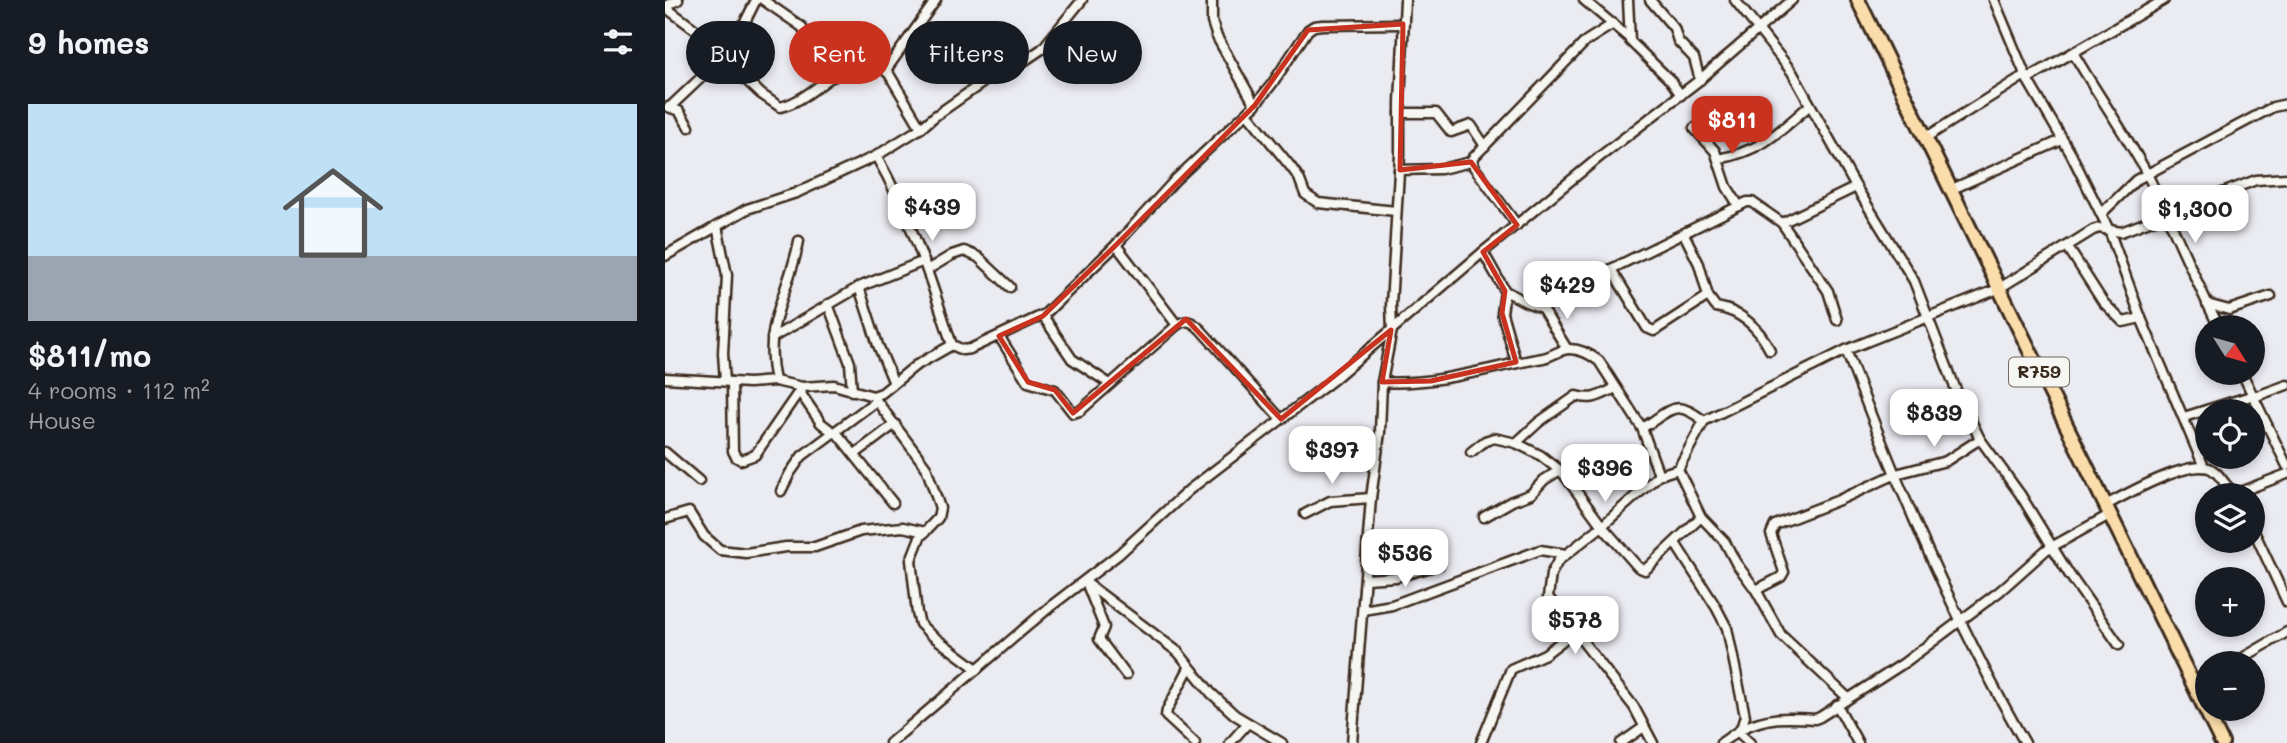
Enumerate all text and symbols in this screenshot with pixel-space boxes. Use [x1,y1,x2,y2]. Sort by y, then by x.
chip: Buy [686,21,775,84]
chip: Rent [789,21,891,84]
chip: Filters [905,21,1029,84]
chip: New [1043,21,1142,84]
text: 9 homes [28,22,149,62]
icon: filters [599,23,637,61]
pin: $811 [1691,96,1773,156]
text: $811 [1708,104,1756,134]
icon: home [270,150,396,276]
pin: $439 [891,184,973,243]
pin: $1,300 [2138,186,2252,245]
text: $439 [904,191,960,221]
text: $1,300 [2158,193,2232,223]
pin: $429 [1526,262,1608,321]
text: $429 [1539,269,1595,299]
north arrow [2195,315,2265,385]
map controls [2195,315,2265,721]
text: $811/mo [28,335,151,375]
road number: R759 [2009,358,2069,386]
text: 4 rooms · 112 m² [28,375,210,405]
pin: $839 [1893,390,1975,449]
text: $839 [1906,397,1962,427]
button: locate [2195,399,2265,469]
text: House [28,405,96,435]
pin: $397 [1291,426,1373,486]
text: $397 [1305,434,1359,464]
pin: $396 [1564,444,1646,504]
text: $396 [1577,452,1633,482]
button: layers [2195,483,2265,553]
pin: $536 [1364,530,1446,589]
text: $536 [1377,537,1433,567]
button: + [2195,567,2265,637]
pin: $578 [1534,596,1616,656]
text: $578 [1548,604,1602,634]
button: − [2195,651,2265,721]

